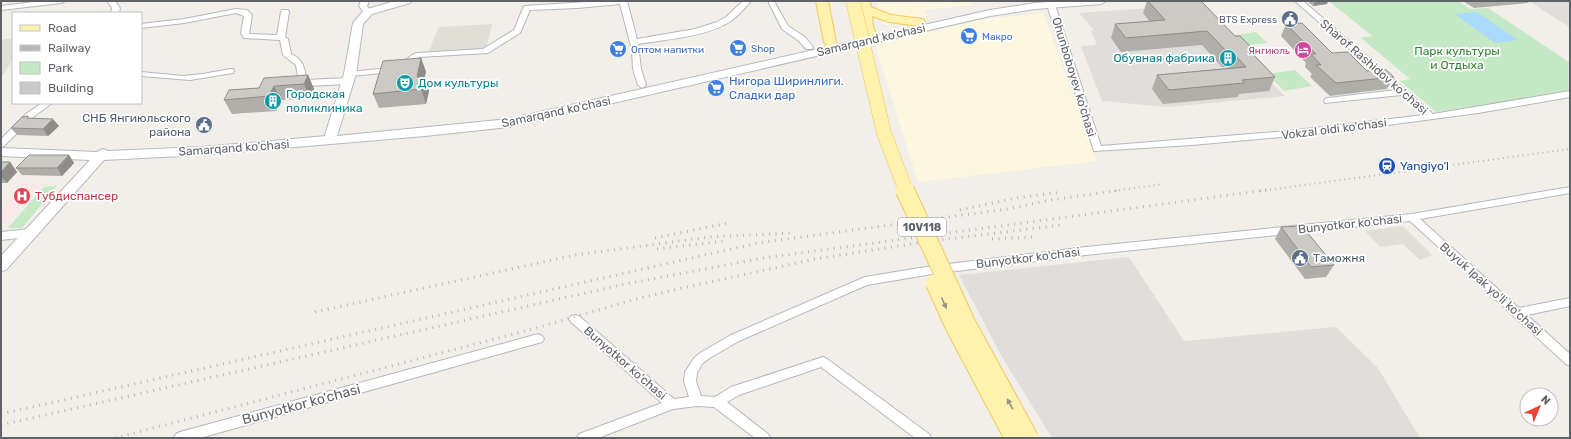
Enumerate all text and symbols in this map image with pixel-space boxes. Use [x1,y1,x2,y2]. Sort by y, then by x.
public building icon: BTS Express [1280,9,1300,29]
legend [12,12,142,104]
place label: BTS Express [1219,14,1277,26]
street label: Ohunboboyev ko'chasi [1049,16,1099,139]
street label: Sharof Rashidov ko’chasi [1317,16,1431,118]
text: Road [48,21,76,35]
street label: Samarqand ko'chasi [815,21,927,59]
supermarket icon: Макро [959,26,979,46]
place label: Макро [982,31,1013,43]
supermarket icon: Shop [728,38,748,58]
supermarket icon: Оптом напитки [608,39,628,59]
hotel icon: Янгиюль [1293,40,1313,60]
text: Railway [48,41,91,55]
place label: Shop [751,43,775,55]
place label: Оптом напитки [631,44,704,56]
park label: Парк культуры и Отдыха [1414,44,1500,72]
place label: Янгиюль [1248,45,1290,57]
building icon: Обувная фабрика [1218,48,1238,68]
place label: Обувная фабрика [1113,51,1215,65]
text: Park [48,61,74,75]
theatre icon: Дом культуры [395,73,415,93]
place label: Нигора Ширинлиги. Сладки дар [729,74,844,102]
place label: Дом культуры [418,76,499,90]
supermarket icon: Нигора Ширинлиги. Сладки дар [706,78,726,98]
text: Building [48,81,94,95]
place label: Городская поликлиника [286,87,363,115]
building icon: Городская поликлиника [263,91,283,111]
street label: Samarqand ko'chasi [500,94,612,130]
place label: СНБ Янгиюльского района [82,111,191,139]
public building icon: СНБ Янгиюльского района [194,115,214,135]
street label: Vokzal oldi ko'chasi [1281,116,1388,142]
street label: Samarqand ko'chasi [178,137,290,159]
station icon: Yangiyo'l [1377,156,1397,176]
place label: Yangiyo'l [1400,159,1449,173]
hospital icon: Тубдиспансер [12,186,32,206]
place label: Тубдиспансер [35,189,118,203]
street label: Bunyotkor ko'chasi [1297,212,1403,236]
road number: 10V118 [898,218,946,236]
street label: Buyuk Ipak yo'li ko'chasi [1437,239,1545,339]
street label: Bunyotkor ko'chasi [975,245,1081,271]
public building icon: Таможня [1290,248,1310,268]
place label: Таможня [1313,251,1365,265]
one-way arrow [941,297,947,308]
street label: Bunyotkor ko'chasi [581,323,669,403]
street label: Bunyotkor ko'chasi [240,380,362,428]
north arrow [1519,387,1559,427]
text: N [1538,393,1553,408]
one-way arrow [1007,398,1014,410]

